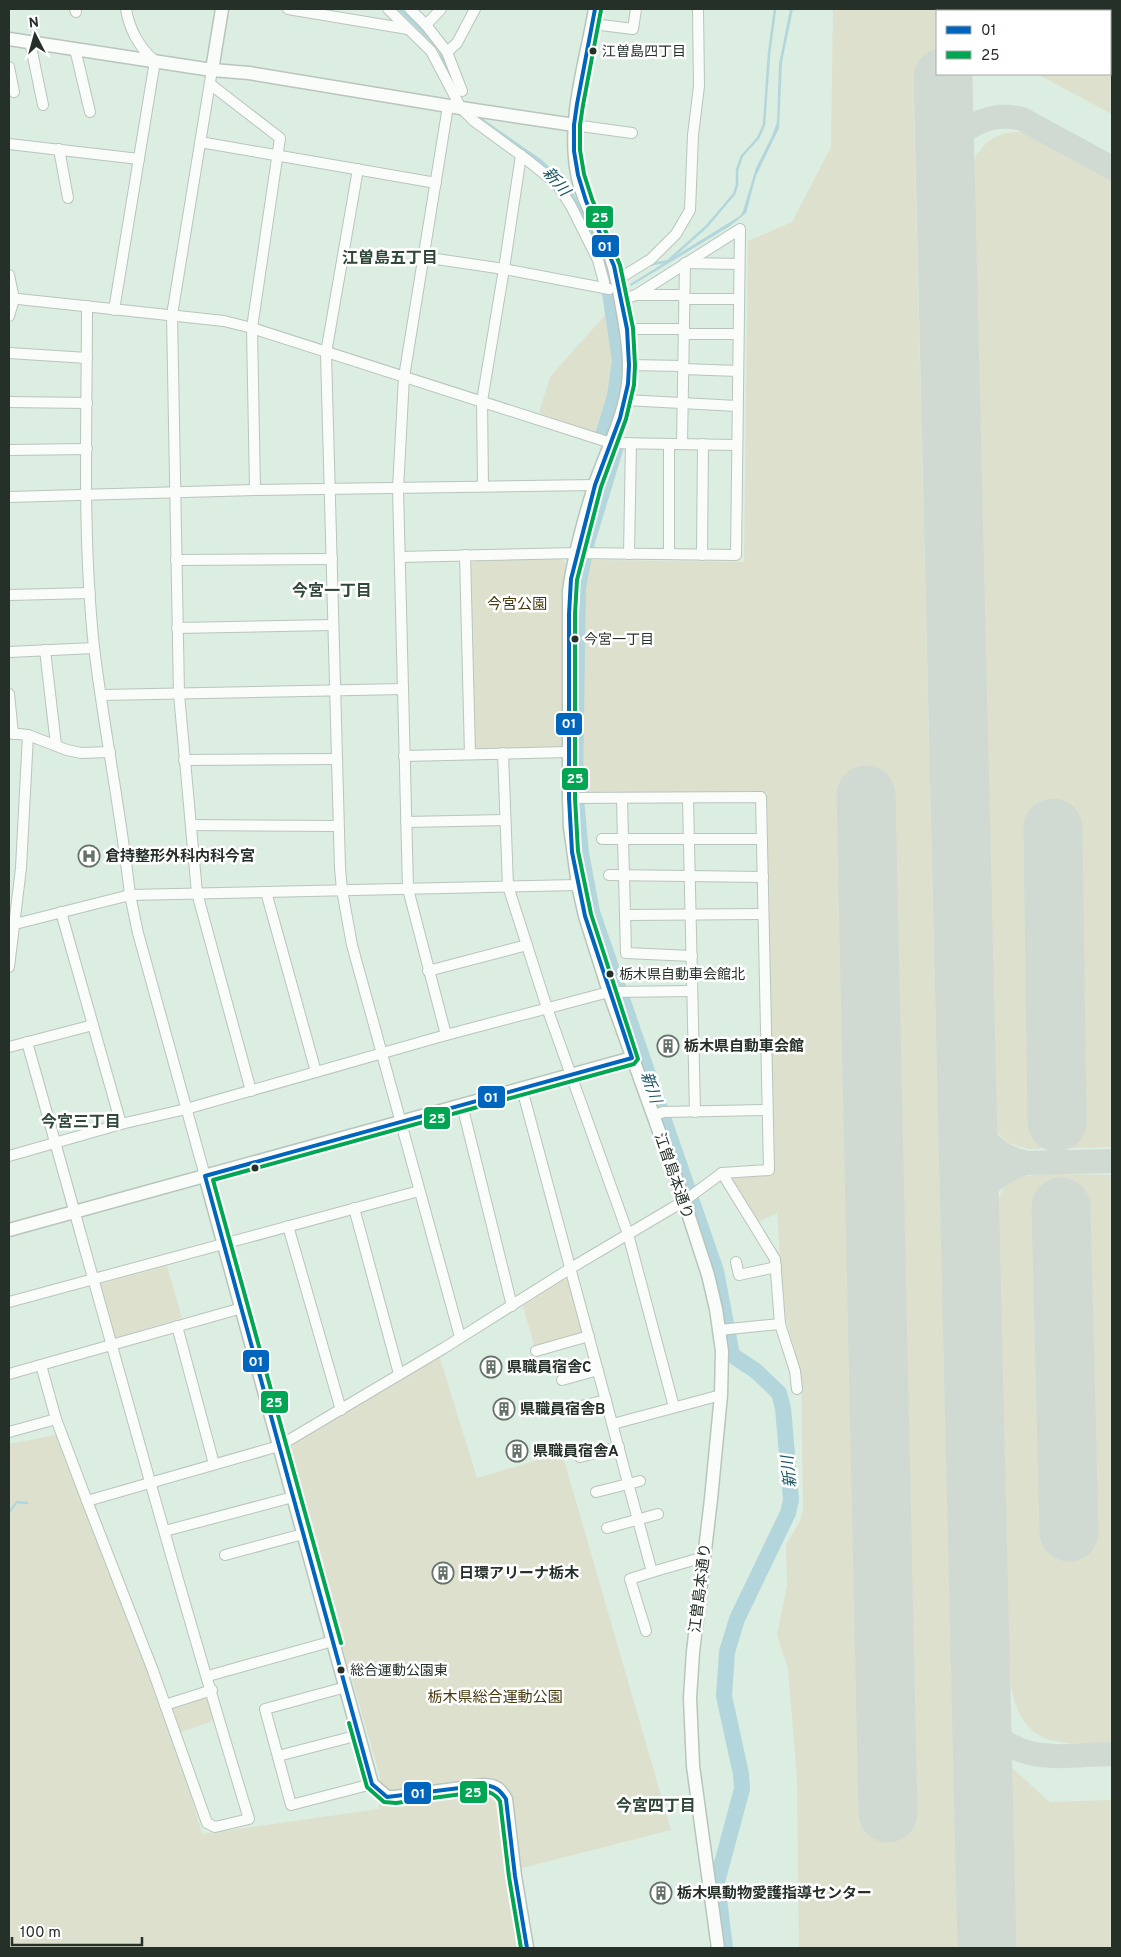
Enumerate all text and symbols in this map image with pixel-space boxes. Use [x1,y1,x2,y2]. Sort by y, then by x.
north arrow [10,10,60,60]
legend [936,10,1111,75]
text: N [28,15,40,33]
text: 01 [981,22,996,41]
place label: 江曽島四丁目 [602,44,686,61]
marker: 江曽島四丁目 [588,46,598,56]
text: 25 [981,47,1000,66]
water label: 新川 [538,164,575,202]
line badge: 25 [585,205,614,229]
text: 25 [591,210,609,227]
line badge: 01 [591,234,620,258]
text: 01 [598,239,612,256]
district label: 江曽島五丁目 [342,249,438,269]
district label: 今宮一丁目 [292,582,372,602]
park label: 今宮公園 [487,596,547,615]
place label: 今宮一丁目 [584,632,654,649]
marker: 今宮一丁目 [570,634,580,644]
line badge: 01 [555,712,583,736]
text: 01 [562,716,576,733]
line badge: 25 [561,767,589,791]
text: 25 [566,771,584,788]
hospital icon: 倉持整形外科内科今宮 [77,844,101,868]
place label: 倉持整形外科内科今宮 [105,847,255,867]
place label: 栃木県自動車会館北 [619,966,745,984]
marker: 栃木県自動車会館北 [605,969,615,979]
building icon: 栃木県自動車会館 [656,1034,680,1058]
place label: 栃木県自動車会館 [684,1038,804,1057]
water label: 新川 [635,1069,665,1108]
line badge: 01 [477,1085,506,1109]
text: 01 [484,1090,498,1107]
line badge: 25 [423,1106,451,1130]
text: 25 [428,1111,446,1128]
district label: 今宮三丁目 [41,1113,121,1133]
street label: 江曽島本通り [649,1131,696,1222]
unlabelled marker [250,1163,260,1173]
line badge: 01 [242,1349,270,1373]
text: 01 [249,1354,263,1371]
building icon: 県職員宿舎C [479,1355,503,1379]
place label: 県職員宿舎C [507,1358,592,1378]
line badge: 25 [260,1390,289,1414]
text: 25 [265,1395,283,1412]
building icon: 県職員宿舎B [492,1397,516,1421]
place label: 県職員宿舎B [520,1400,605,1420]
building icon: 県職員宿舎A [505,1439,529,1463]
place label: 県職員宿舎A [533,1442,619,1462]
water label: 新川 [778,1453,802,1489]
street label: 江曽島本通り [687,1542,716,1634]
building icon: 日環アリーナ栃木 [431,1561,455,1585]
place label: 日環アリーナ栃木 [459,1565,579,1584]
place label: 総合運動公園東 [350,1663,448,1680]
marker: 総合運動公園東 [336,1665,346,1675]
park label: 栃木県総合運動公園 [427,1689,563,1708]
line badge: 25 [459,1780,488,1804]
line badge: 01 [403,1781,432,1805]
text: 25 [464,1785,482,1802]
text: 01 [411,1786,425,1803]
district label: 今宮四丁目 [616,1797,696,1817]
building icon: 栃木県動物愛護指導センター [649,1881,673,1905]
place label: 栃木県動物愛護指導センター [677,1884,872,1904]
scale bar [12,1914,142,1946]
text: 100 m [20,1924,61,1943]

